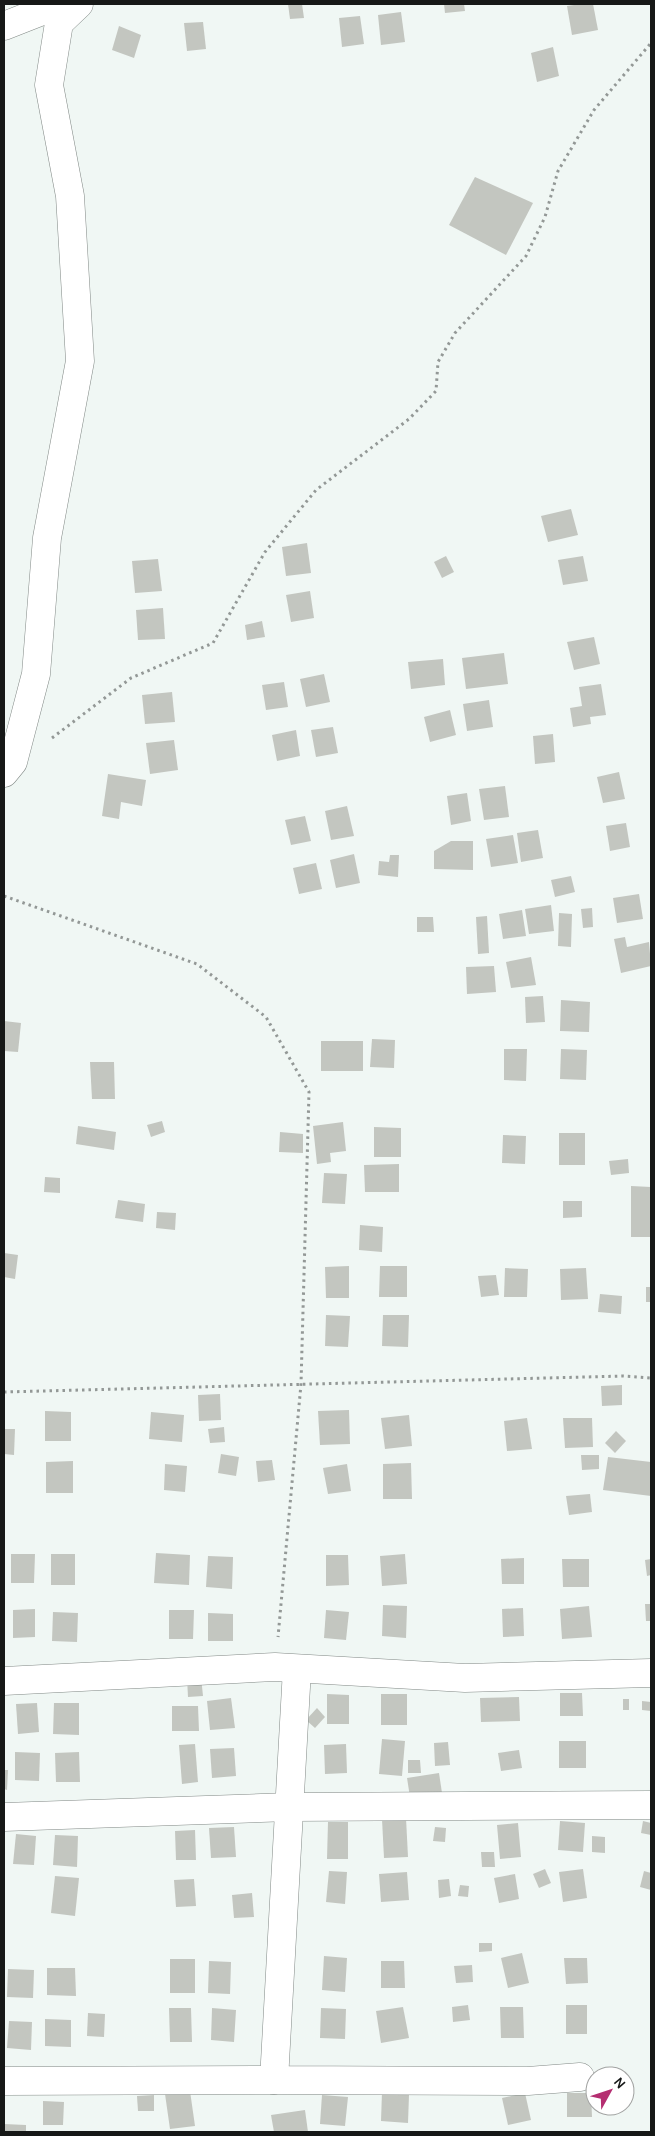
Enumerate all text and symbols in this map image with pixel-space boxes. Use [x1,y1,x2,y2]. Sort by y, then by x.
north arrow [585,2066,635,2116]
text: N [610,2074,629,2092]

